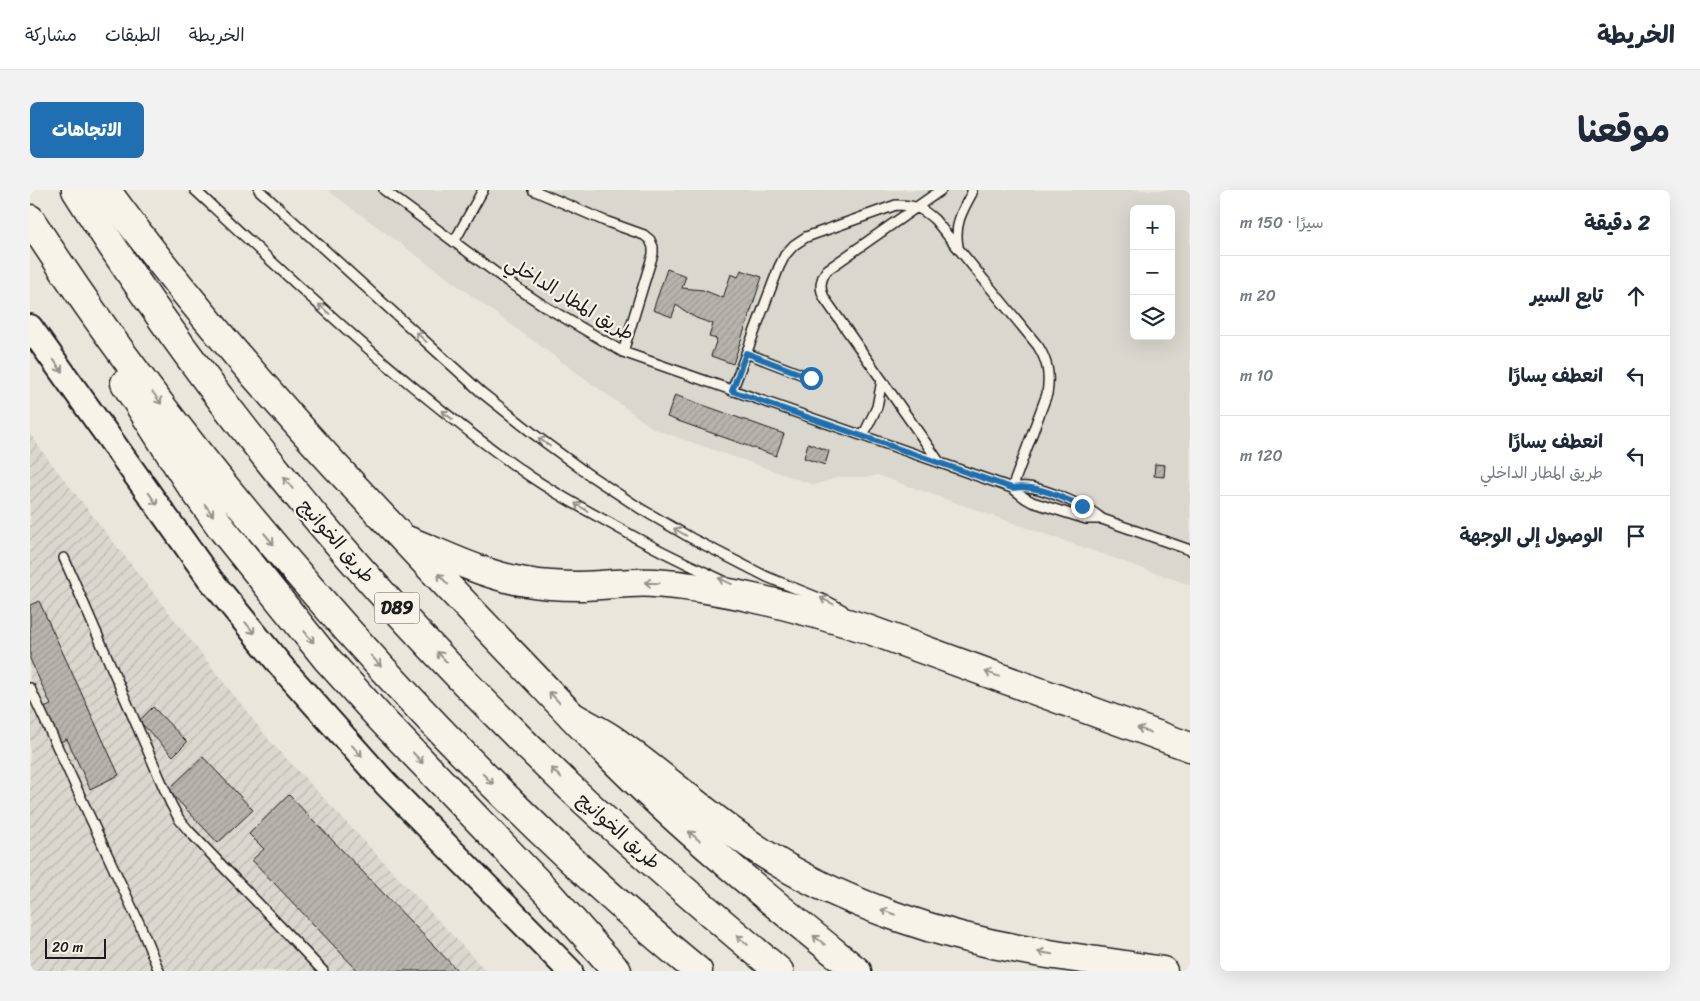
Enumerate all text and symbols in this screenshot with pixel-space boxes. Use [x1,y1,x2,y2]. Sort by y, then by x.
text: الخريطة [1597,14,1675,56]
text: مشاركة [25,19,77,51]
text: الطبقات [105,19,161,51]
text: الخريطة [189,19,245,51]
text: موقعنا [1577,99,1670,161]
button: الاتجاهات [30,102,144,158]
text: 2 دقيقة [1584,204,1650,242]
map controls [1130,205,1175,340]
button: + [1130,205,1175,250]
text: سيرًا · 150 m [1240,208,1324,237]
street label: طريق المطار الداخلي [499,246,641,350]
button: − [1130,250,1175,295]
text: تابع السير [1530,279,1603,312]
text: 20 m [1240,281,1276,310]
icon: ahead [1622,282,1650,310]
button: layers [1130,295,1175,340]
one-way arrow [318,303,331,315]
one-way arrow [414,331,427,343]
one-way arrow [53,359,63,373]
text: انعطف يسارًا [1508,359,1603,392]
text: 10 m [1240,361,1273,390]
icon: left [1622,362,1650,390]
route start [800,367,823,390]
one-way arrow [151,391,162,404]
one-way arrow [441,409,454,420]
text: انعطف يسارًا [1508,425,1603,458]
one-way arrow [538,437,551,448]
text: 120 m [1240,441,1283,470]
icon: left [1622,442,1650,470]
text: طريق المطار الداخلي [1480,458,1603,487]
one-way arrow [283,477,294,490]
street label: طريق الخوانيج [290,491,384,591]
one-way arrow [148,492,158,506]
route end [1071,495,1094,518]
one-way arrow [574,502,588,512]
one-way arrow [204,503,214,517]
text: الوصول إلى الوجهة [1460,519,1603,552]
icon: arrive [1622,522,1650,550]
one-way arrow [673,526,688,536]
one-way arrow [263,532,274,545]
one-way arrow [437,573,449,585]
one-way arrow [718,576,733,586]
one-way arrow [645,579,661,588]
road number: D89 [374,592,420,623]
one-way arrow [819,596,834,606]
one-way arrow [245,622,256,635]
one-way arrow [304,631,315,644]
one-way arrow [436,651,448,664]
one-way arrow [370,655,382,668]
one-way arrow [984,669,1000,678]
one-way arrow [548,691,560,703]
one-way arrow [1137,725,1152,734]
one-way arrow [351,745,363,758]
one-way arrow [412,752,424,764]
one-way arrow [550,767,562,779]
one-way arrow [482,773,494,785]
street label: طريق الخوانيج [569,784,669,878]
one-way arrow [688,831,701,842]
one-way arrow [881,907,897,916]
one-way arrow [736,934,749,945]
text: 20 m [52,935,83,960]
one-way arrow [813,935,826,946]
scale bar [45,936,106,959]
one-way arrow [1038,948,1054,958]

